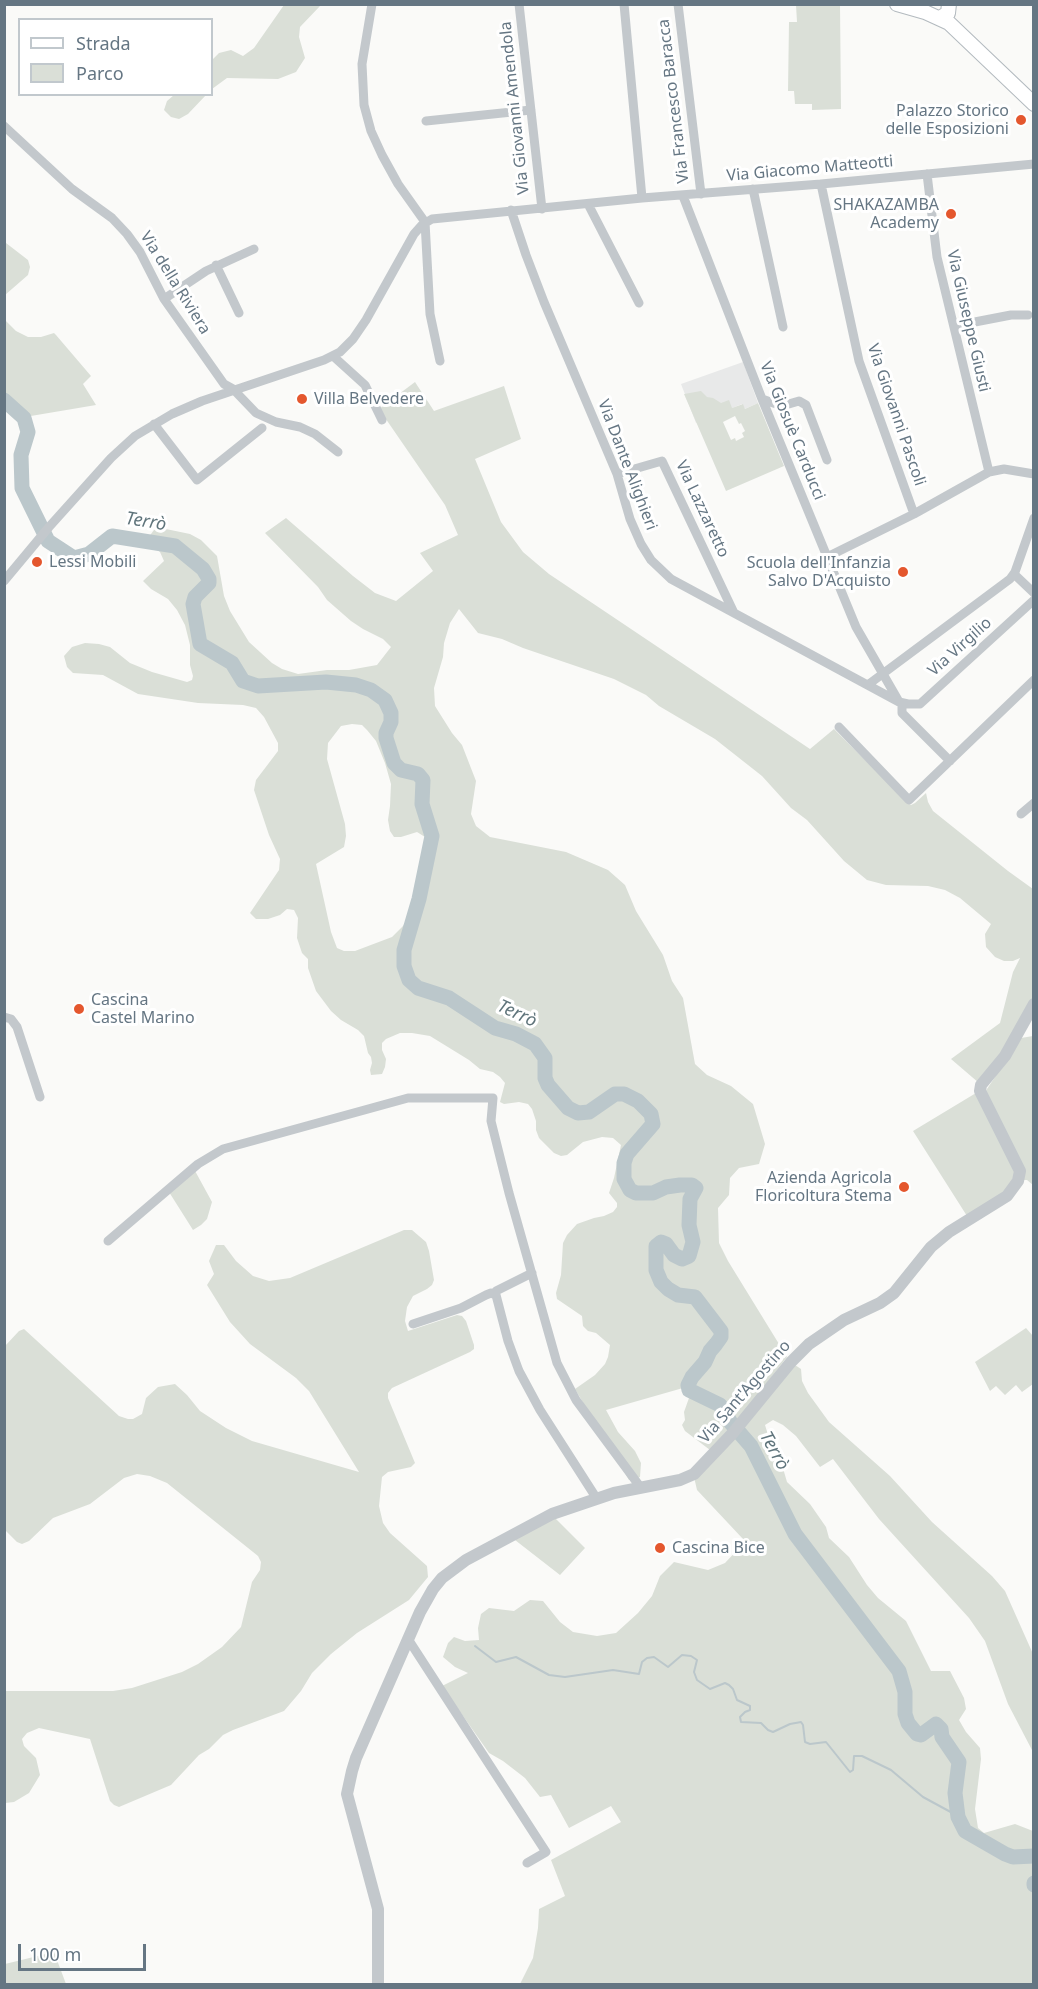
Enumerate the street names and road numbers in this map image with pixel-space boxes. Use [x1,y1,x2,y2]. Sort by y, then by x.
street label: Via Francesco Baracca [654,18,694,184]
street label: Via Giovanni Amendola [496,21,534,195]
street label: Via Giacomo Matteotti [726,152,894,186]
street label: Via della Riviera [136,228,214,338]
street label: Via Giuseppe Giusti [942,248,994,394]
street label: Via Giovanni Pascoli [863,341,929,489]
street label: Via Giosuè Carducci [755,359,829,503]
street label: Via Dante Alighieri [593,397,661,533]
street label: Via Lazzaretto [671,457,733,561]
street label: Via Virgilio [924,613,996,681]
street label: Via Sant'Agostino [695,1337,795,1447]

